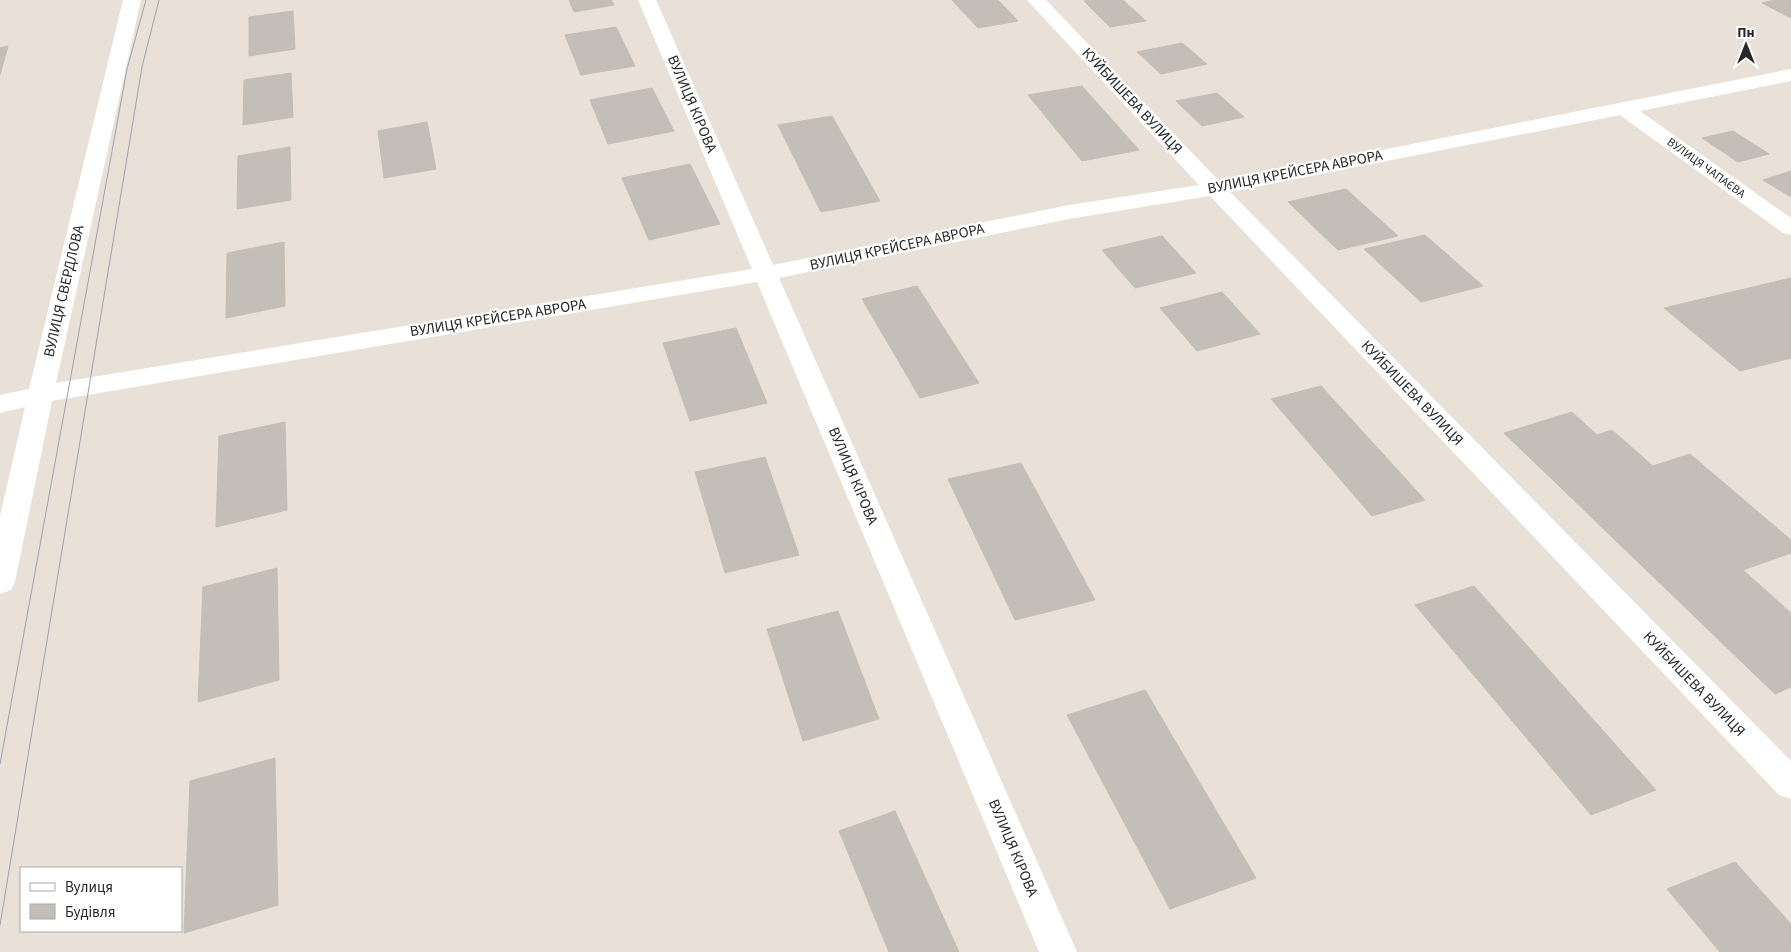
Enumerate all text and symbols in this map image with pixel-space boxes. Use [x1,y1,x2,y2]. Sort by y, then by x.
north arrow [1721,20,1771,70]
text: Пн [1737,23,1755,43]
street label: КУЙБИШЕВА ВУЛИЦЯ [1077,43,1187,159]
street label: ВУЛИЦЯ КІРОВА [662,52,722,157]
street label: ВУЛИЦЯ ЧАПАЄВА [1663,134,1749,203]
street label: ВУЛИЦЯ КРЕЙСЕРА АВРОРА [1206,145,1385,199]
street label: ВУЛИЦЯ КРЕЙСЕРА АВРОРА [808,218,987,276]
street label: ВУЛИЦЯ СВЕРДЛОВА [39,222,90,359]
street label: ВУЛИЦЯ КРЕЙСЕРА АВРОРА [409,294,588,342]
street label: КУЙБИШЕВА ВУЛИЦЯ [1356,336,1468,450]
street label: ВУЛИЦЯ КІРОВА [823,424,883,529]
street label: КУЙБИШЕВА ВУЛИЦЯ [1638,627,1750,741]
street label: ВУЛИЦЯ КІРОВА [983,796,1043,901]
legend [20,867,182,932]
text: Вулиця [65,877,113,898]
text: Будівля [65,902,115,923]

